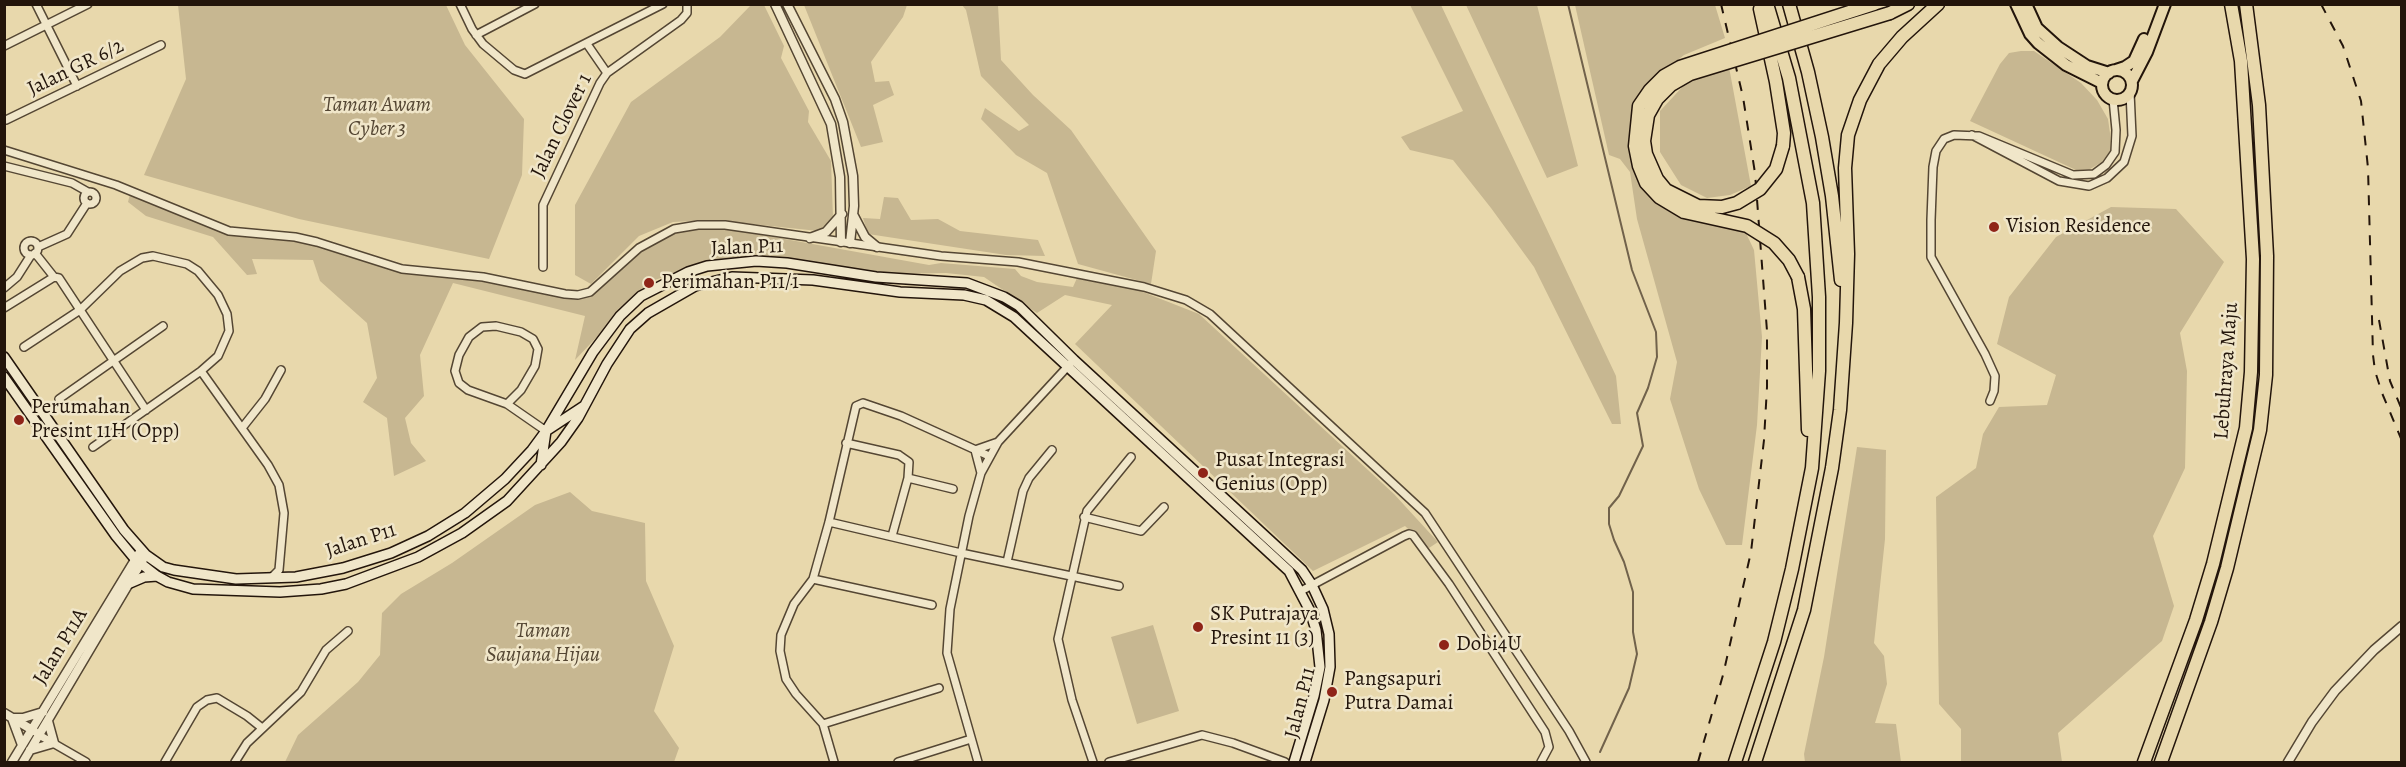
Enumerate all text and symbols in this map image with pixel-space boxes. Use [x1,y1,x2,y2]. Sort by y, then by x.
street label: Jalan GR 6/2 [24,34,128,102]
street label: Jalan Clover 1 [526,70,598,182]
park label: Taman Awam Cyber 3 [323,93,431,143]
place label: Vision Residence [2006,214,2151,240]
marker: Vision Residence [1987,220,2001,234]
street label: Jalan P11 [710,234,784,262]
place label: Perimahan P11/1 [661,270,799,296]
marker: Perimahan P11/1 [642,276,656,290]
street label: Lebuhraya Maju [2210,302,2244,440]
place label: Perumahan Presint 11H (Opp) [31,395,179,445]
marker: Perumahan Presint 11H (Opp) [12,413,26,427]
place label: Pusat Integrasi Genius (Opp) [1215,448,1345,498]
marker: Pusat Integrasi Genius (Opp) [1196,466,1210,480]
street label: Jalan P11 [323,518,399,564]
place label: SK Putrajaya Presint 11 (3) [1210,602,1319,652]
street label: Jalan P11A [28,604,94,690]
park label: Taman Saujana Hijau [486,619,600,669]
marker: SK Putrajaya Presint 11 (3) [1191,620,1205,634]
place label: Dobi4U [1456,632,1522,658]
marker: Dobi4U [1437,638,1451,652]
street label: Jalan P11 [1280,665,1322,741]
place label: Pangsapuri Putra Damai [1344,667,1453,717]
marker: Pangsapuri Putra Damai [1325,685,1339,699]

